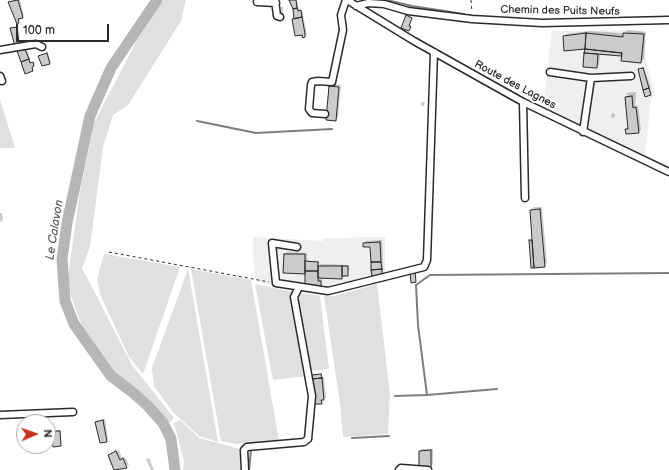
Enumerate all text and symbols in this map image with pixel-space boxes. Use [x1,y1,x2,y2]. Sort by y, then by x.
street label: Chemin des Puits Neufs [500,3,620,19]
scale bar [18,16,111,42]
text: 100 m [23,23,55,38]
street label: Route des Lagnes [472,58,558,112]
water label: Le Calavon [43,199,67,261]
north arrow [16,414,56,454]
text: N [41,429,54,438]

